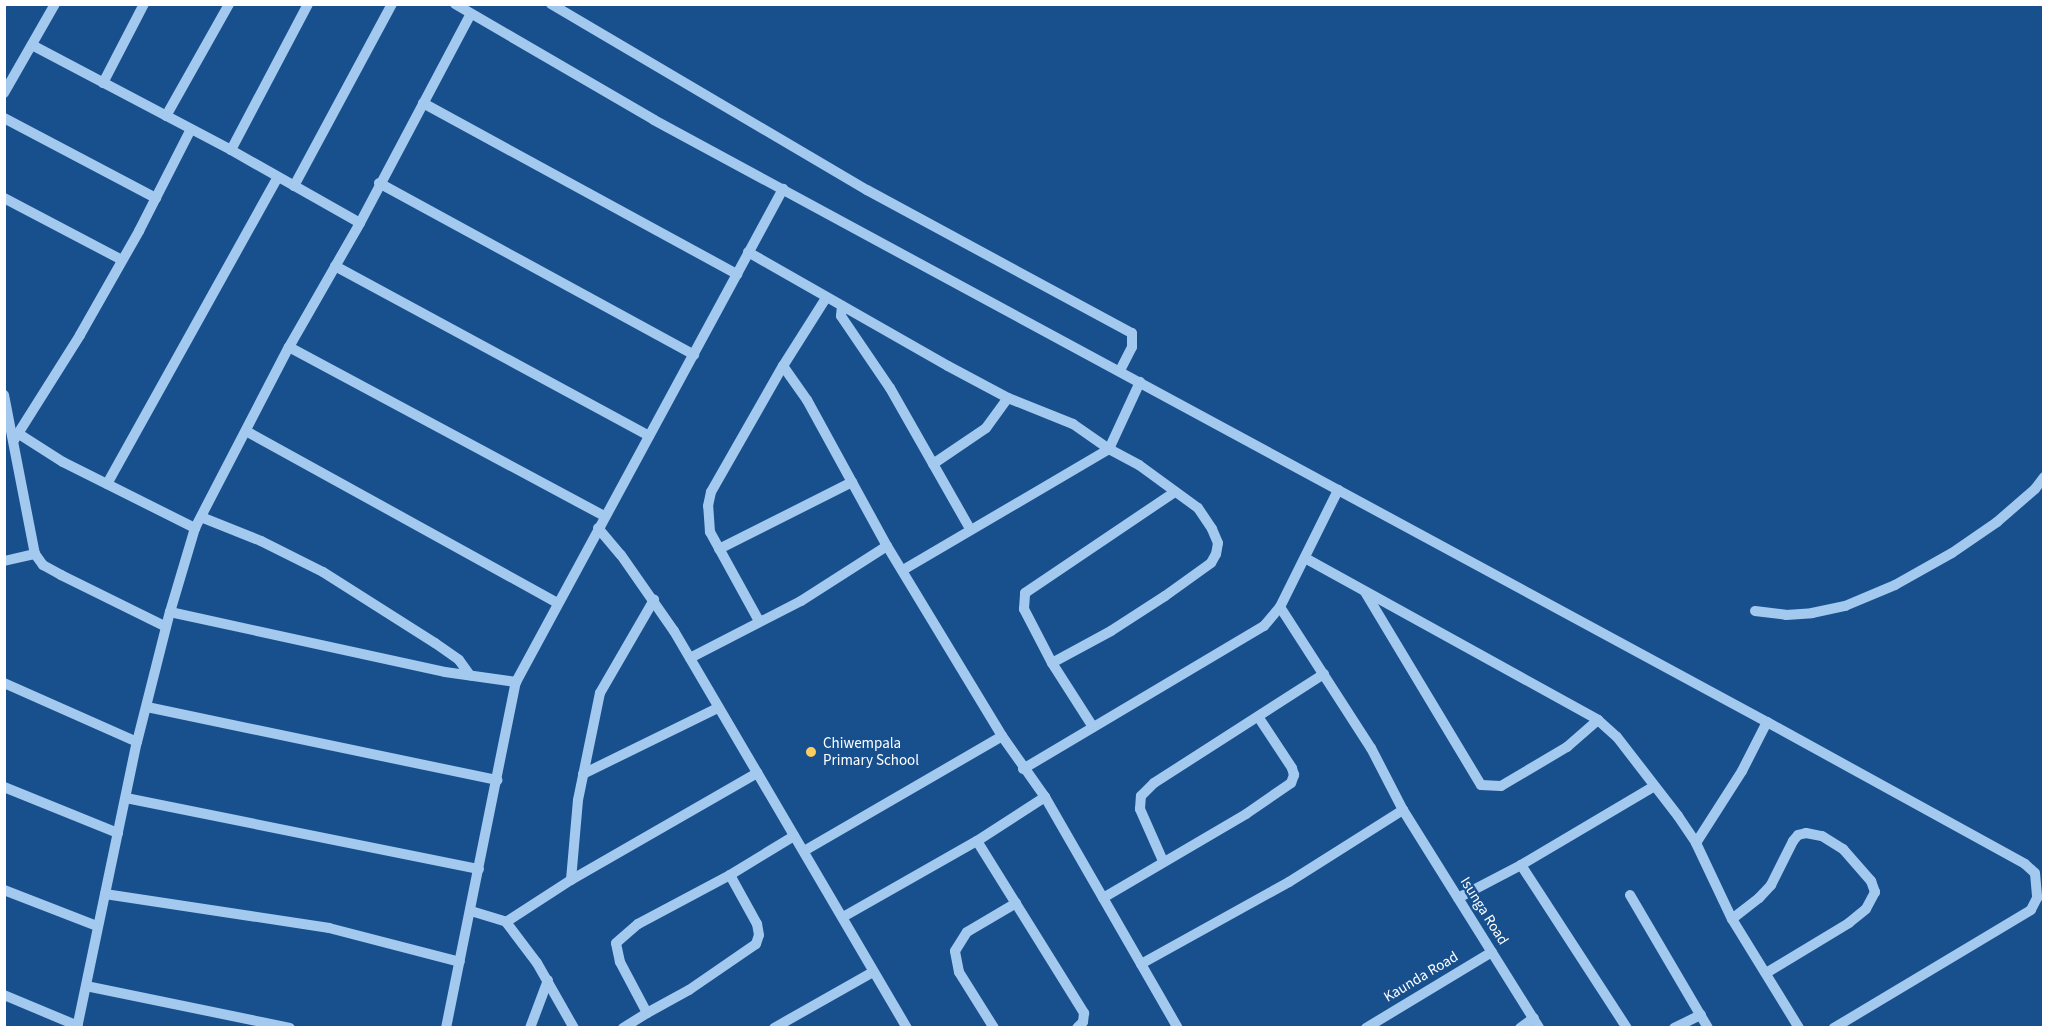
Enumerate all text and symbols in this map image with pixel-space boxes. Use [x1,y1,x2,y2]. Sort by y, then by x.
place label: Chiwempala Primary School [823,734,919,769]
marker: Chiwempala Primary School [804,745,818,759]
street label: Isunga Road [1456,874,1512,948]
street label: Kaunda Road [1380,948,1462,1006]

